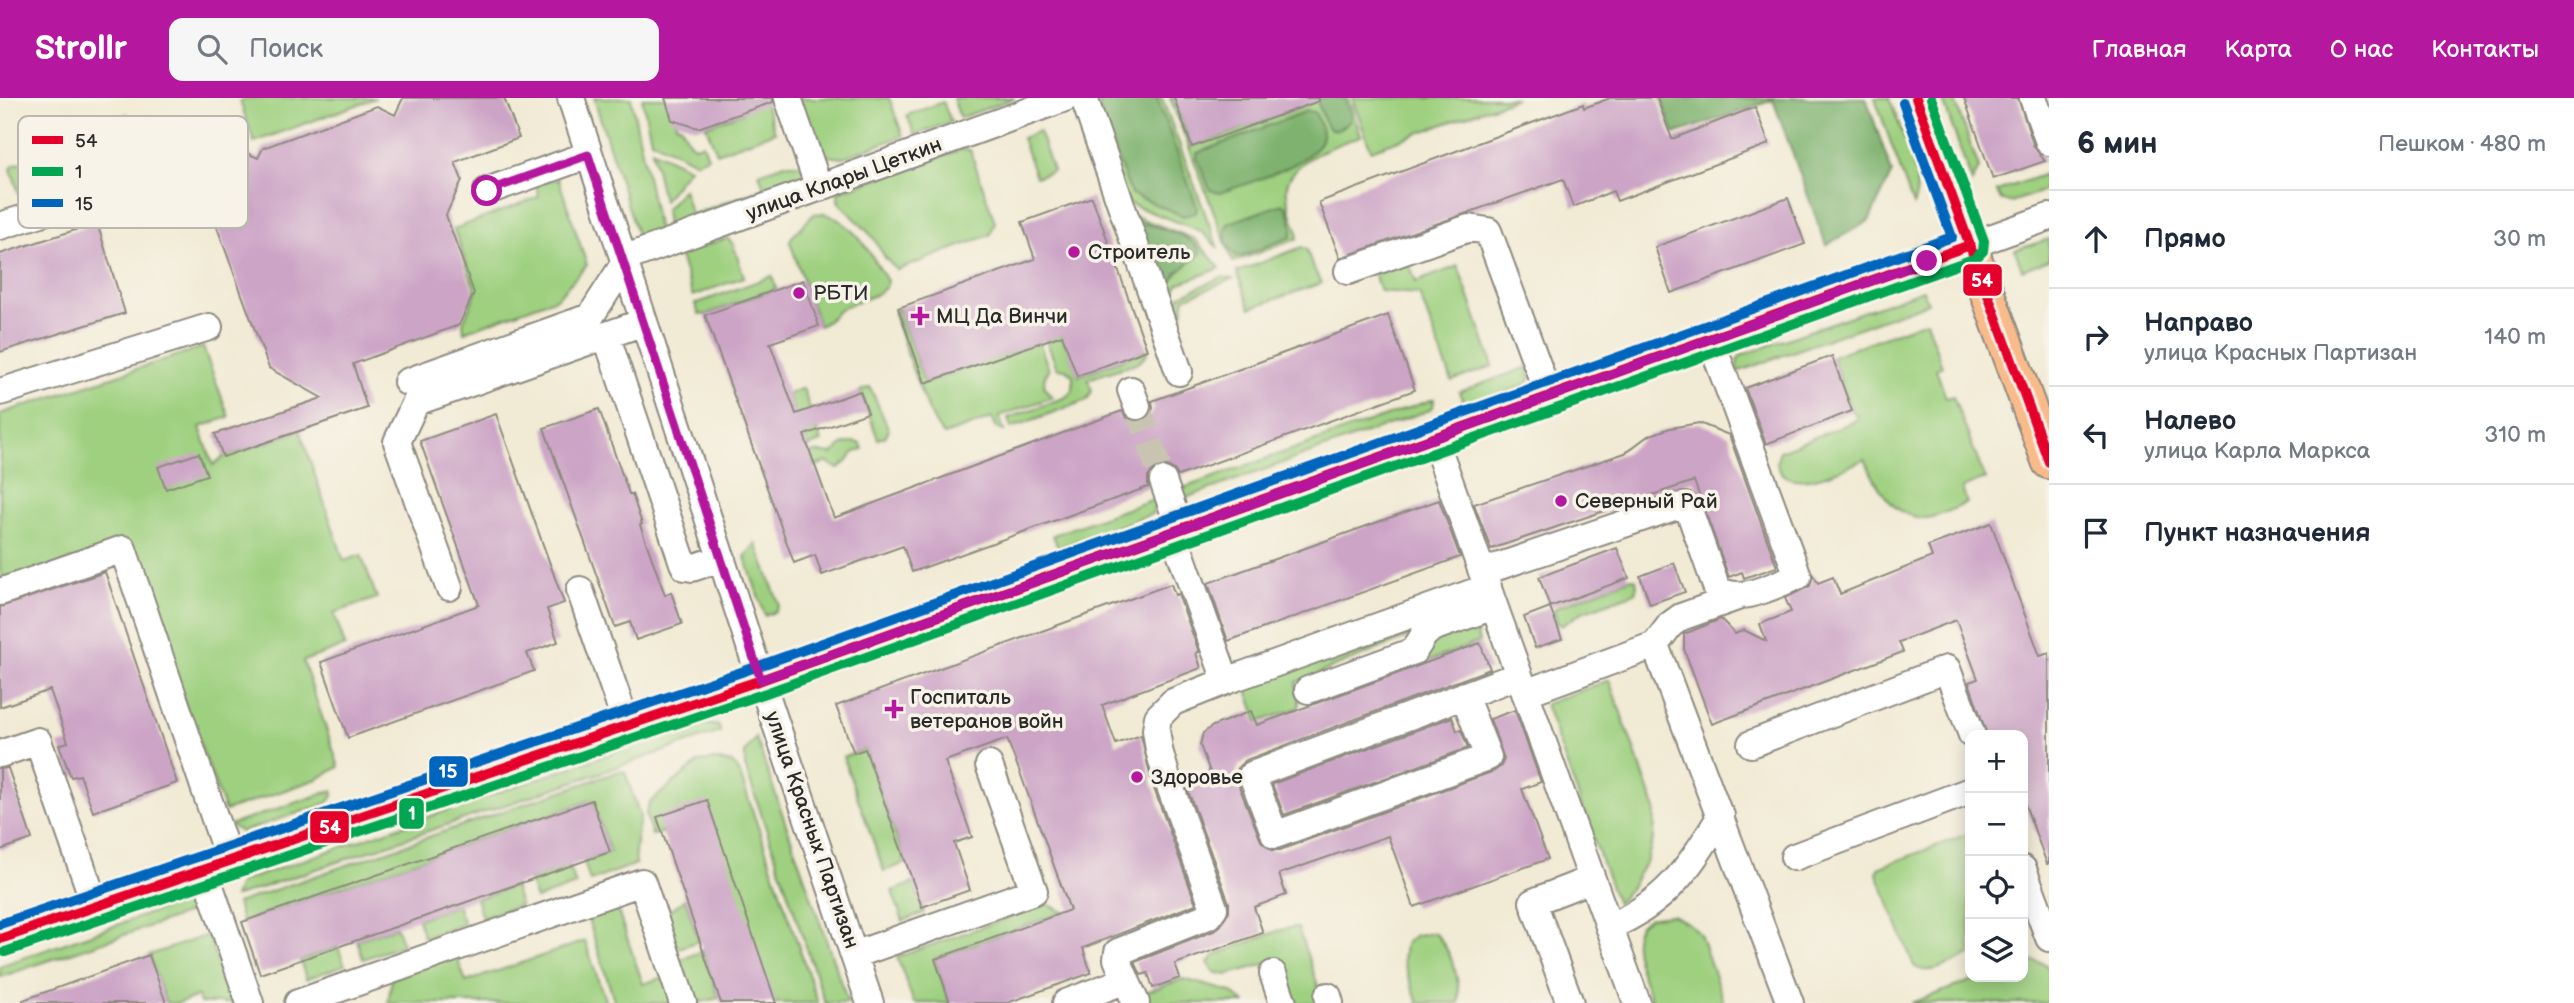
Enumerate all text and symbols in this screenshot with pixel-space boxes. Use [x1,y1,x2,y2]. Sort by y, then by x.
search box [169,18,659,81]
text: Strollr [35,29,127,69]
icon: search [193,30,231,68]
text: Поиск [249,34,323,65]
text: Главная [2092,35,2186,64]
text: Карта [2224,35,2292,64]
text: О нас [2330,35,2393,64]
text: Контакты [2431,35,2539,64]
legend [18,116,248,228]
text: 6 мин [2077,126,2158,162]
text: 54 [75,130,98,153]
text: Пешком · 480 m [2378,130,2546,158]
street label: улица Клары Цеткин [743,132,945,226]
text: 1 [75,161,82,184]
route start [471,175,502,206]
text: 15 [75,193,93,216]
icon: ahead [2077,220,2115,258]
text: Прямо [2144,224,2226,255]
text: 30 m [2493,225,2546,253]
place label: Строитель [1088,240,1191,265]
marker: Строитель [1066,244,1082,260]
route end [1911,245,1942,276]
line badge: 54 [1962,263,2003,297]
text: 54 [1971,270,1993,293]
place label: РБТИ [813,281,869,306]
marker: РБТИ [791,285,807,301]
place label: МЦ Да Винчи [936,304,1068,329]
marker: МЦ Да Винчи [910,306,930,326]
text: Направо [2144,308,2253,339]
icon: right [2077,318,2115,356]
text: 140 m [2484,323,2546,351]
text: улица Красных Партизан [2144,339,2417,367]
text: Налево [2144,406,2236,437]
icon: left [2077,416,2115,454]
text: 310 m [2484,421,2546,449]
text: улица Карла Маркса [2144,437,2370,465]
place label: Северный Рай [1575,489,1718,514]
marker: Северный Рай [1553,493,1569,509]
icon: arrive [2077,514,2115,552]
text: Пункт назначения [2144,518,2370,549]
place label: Госпиталь ветеранов войн [910,685,1064,734]
marker: Госпиталь ветеранов войн [884,699,904,719]
street label: улица Красных Партизан [760,708,864,952]
map controls [1965,730,2028,982]
button: + [1965,730,2028,793]
line badge: 15 [428,755,469,788]
text: 15 [439,761,458,784]
place label: Здоровье [1151,765,1243,790]
marker: Здоровье [1129,769,1145,785]
button: − [1965,793,2028,856]
line badge: 1 [398,797,425,830]
text: 1 [408,803,416,826]
line badge: 54 [309,810,350,844]
text: 54 [319,817,341,840]
button: locate [1965,856,2028,919]
button: layers [1965,919,2028,982]

